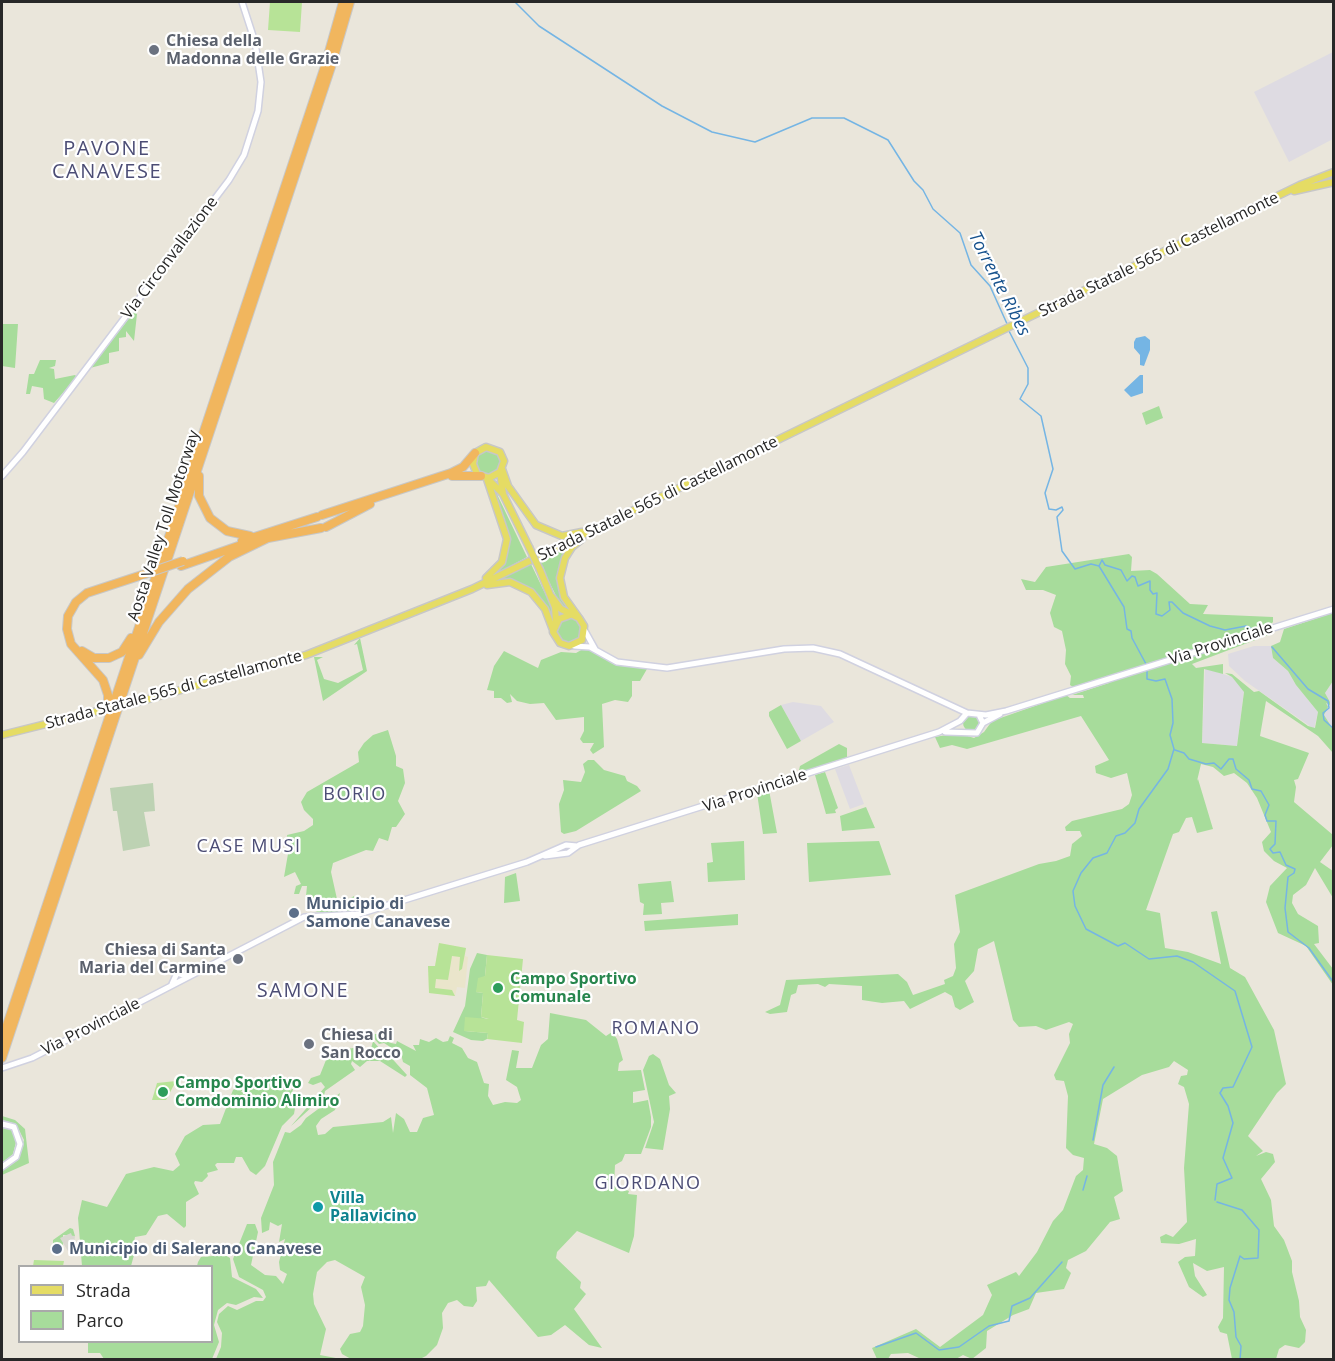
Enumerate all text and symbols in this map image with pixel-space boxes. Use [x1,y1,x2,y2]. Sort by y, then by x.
place label: Chiesa della Madonna delle Grazie [166,31,339,69]
marker: Chiesa della Madonna delle Grazie [147,43,161,57]
district label: PAVONE CANAVESE [52,137,162,184]
street label: Strada Statale 565 di Castellamonte [1036,188,1282,322]
street label: Via Circonvallazione [118,193,222,323]
water label: Torrente Ribes [963,228,1035,340]
street label: Aosta Valley Toll Motorway [124,428,204,624]
street label: Strada Statale 565 di Castellamonte [535,432,781,566]
street label: Via Provinciale [1167,618,1275,670]
street label: Strada Statale 565 di Castellamonte [44,646,304,734]
street label: Via Provinciale [701,765,809,817]
district label: BORIO [323,784,387,806]
district label: CASE MUSI [197,836,301,858]
place label: Municipio di Samone Canavese [306,894,450,932]
marker: Municipio di Samone Canavese [287,906,301,920]
place label: Chiesa di Santa Maria del Carmine [79,940,226,978]
marker: Chiesa di Santa Maria del Carmine [231,952,245,966]
place label: Campo Sportivo Comunale [510,969,637,1007]
district label: SAMONE [257,979,349,1003]
marker: Campo Sportivo Comunale [491,981,505,995]
street label: Via Provinciale [39,994,143,1060]
district label: ROMANO [611,1018,701,1040]
place label: Chiesa di San Rocco [321,1025,401,1063]
marker: Chiesa di San Rocco [302,1037,316,1051]
place label: Campo Sportivo Comdominio Alimiro [175,1073,339,1111]
marker: Campo Sportivo Comdominio Alimiro [156,1085,170,1099]
district label: GIORDANO [594,1173,702,1195]
place label: Villa Pallavicino [330,1188,417,1226]
marker: Villa Pallavicino [311,1200,325,1214]
place label: Municipio di Salerano Canavese [69,1239,322,1259]
marker: Municipio di Salerano Canavese [50,1242,64,1256]
legend [18,1265,213,1343]
text: Strada [76,1278,131,1302]
text: Parco [76,1308,124,1332]

